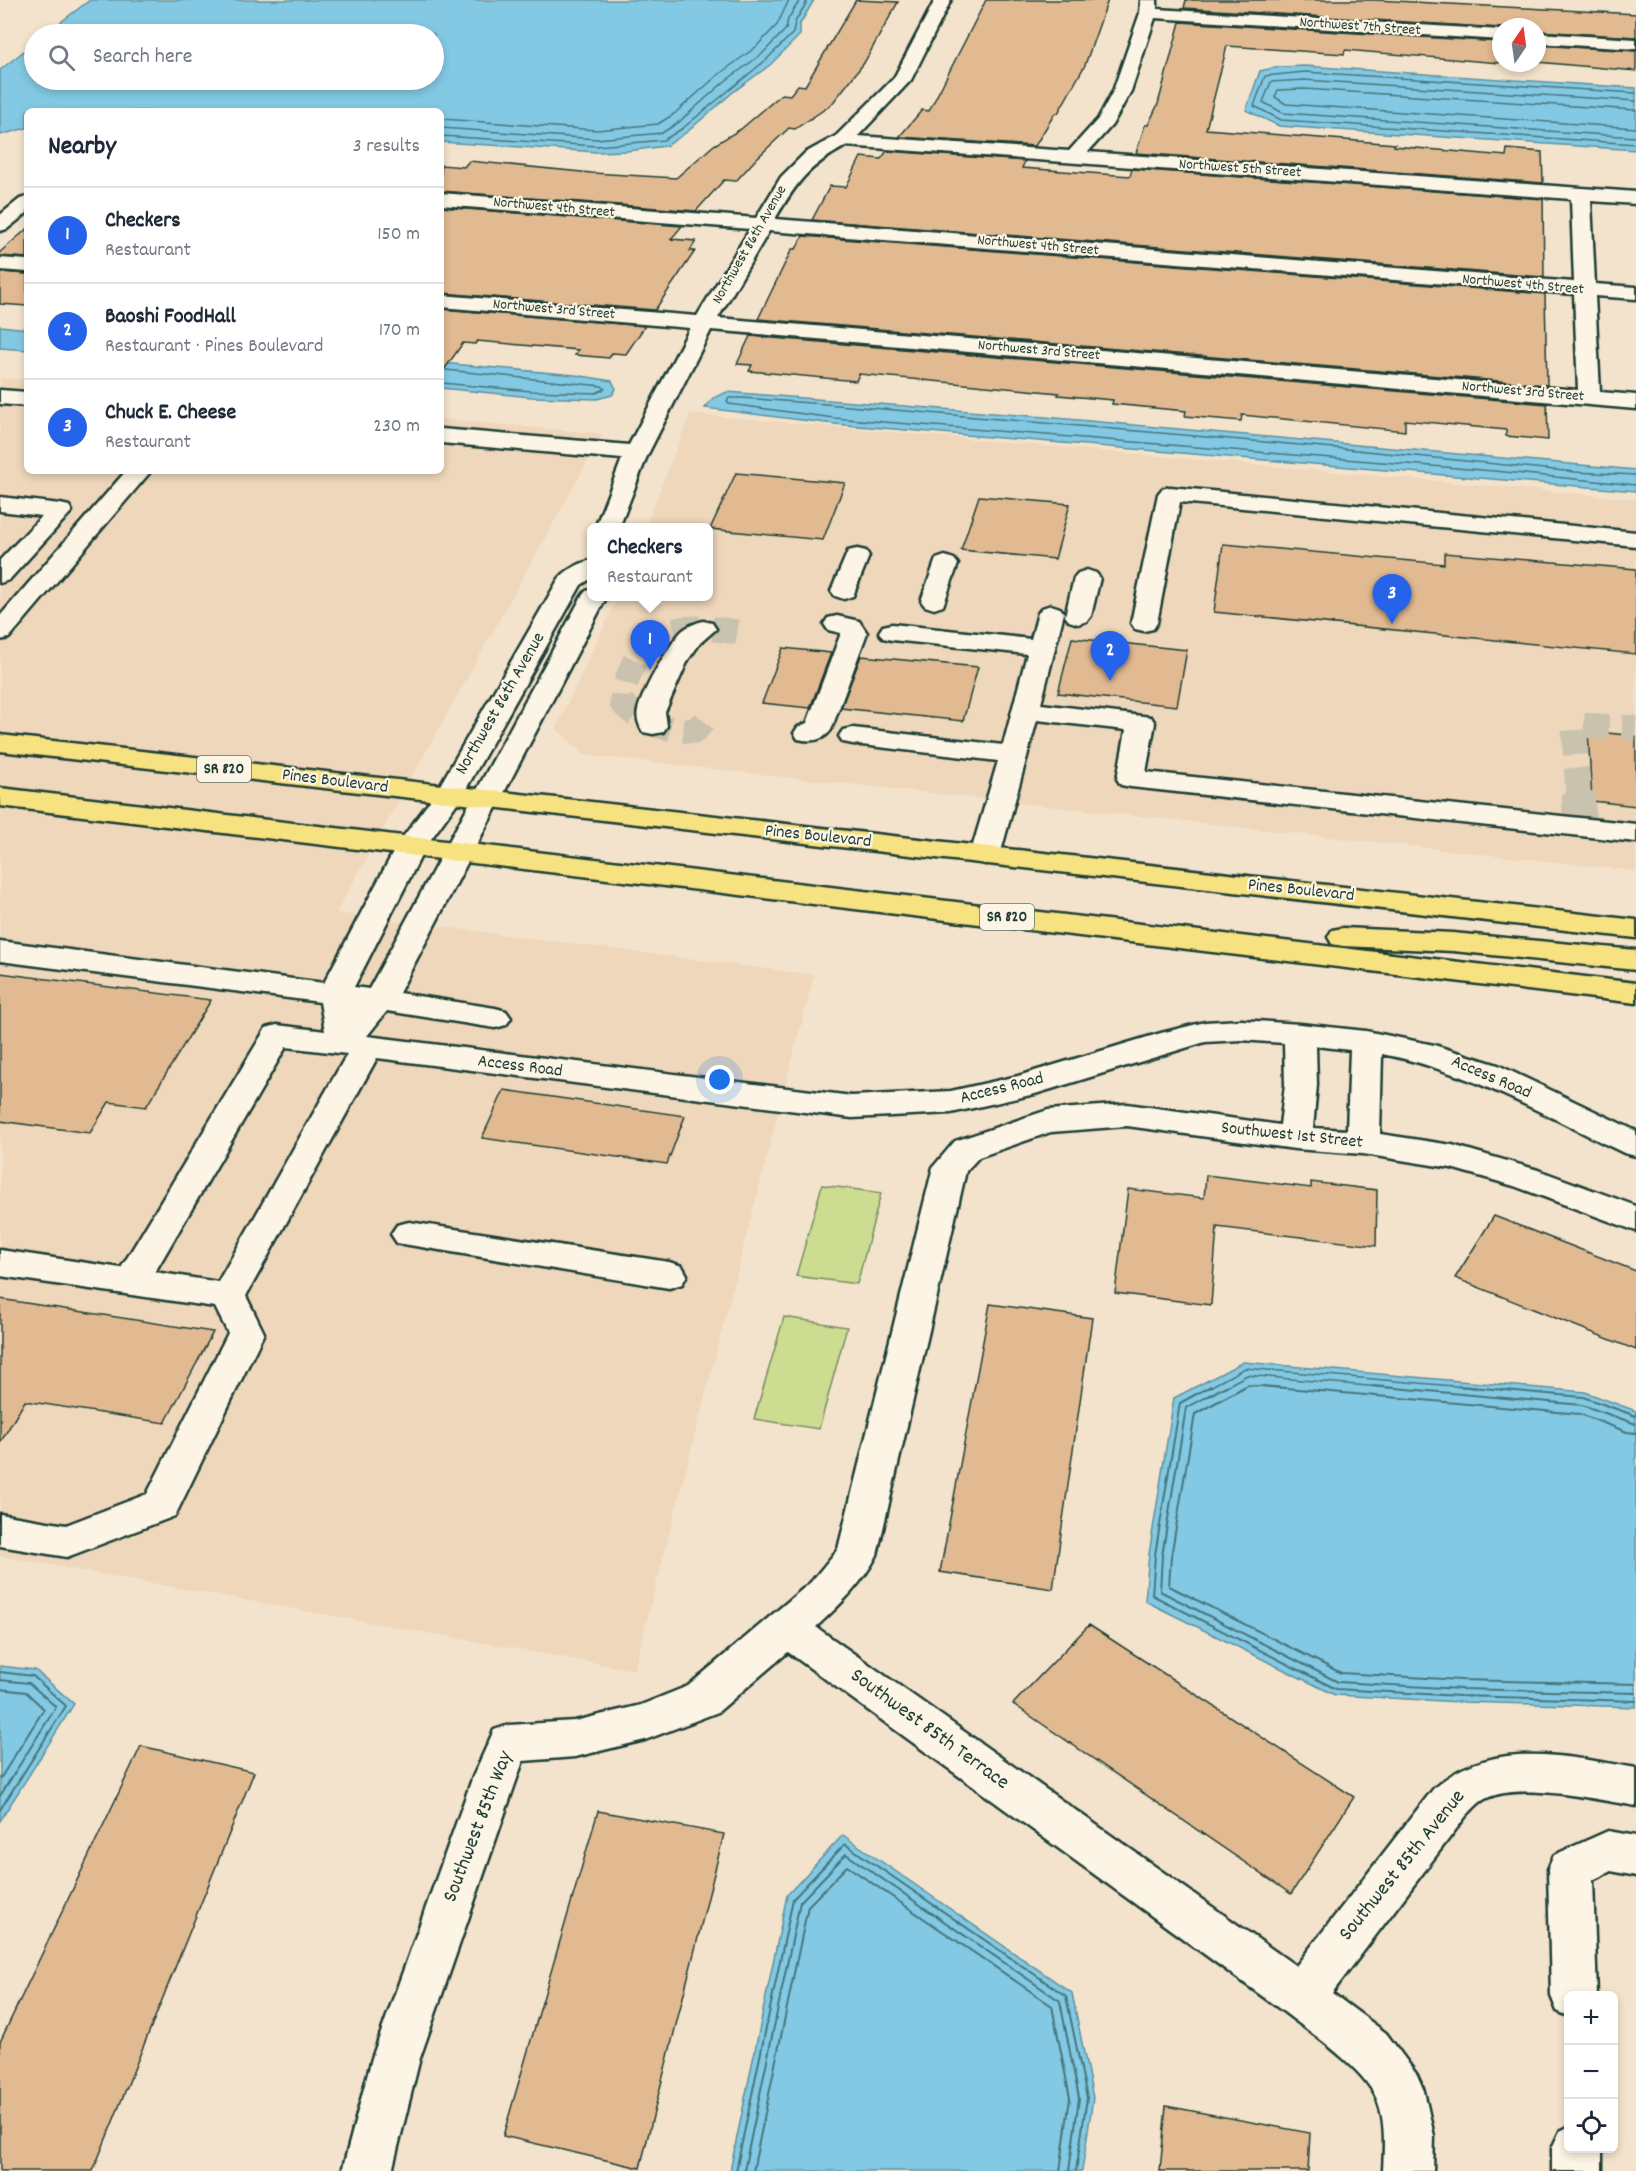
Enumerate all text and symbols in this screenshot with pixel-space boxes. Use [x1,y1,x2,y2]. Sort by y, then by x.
street label: Northwest 7th Street [1299,12,1422,42]
north arrow [1492,18,1546,72]
search box [24,24,444,90]
icon: search [45,41,78,74]
text: Search here [93,42,192,73]
text: Nearby [48,129,116,166]
text: 3 results [353,133,420,161]
street label: Northwest 5th Street [1178,154,1302,184]
street label: Northwest 86th Avenue [707,181,793,308]
street label: Northwest 4th Street [492,192,616,224]
text: Checkers [105,206,181,237]
text: 1 [65,221,70,249]
text: 150 m [377,221,420,249]
street label: Northwest 4th Street [976,230,1100,262]
text: Restaurant [105,237,191,265]
street label: Northwest 4th Street [1461,269,1585,301]
street label: Northwest 3rd Street [492,294,617,326]
text: Baoshi FoodHall [105,302,236,333]
text: 2 [63,317,72,345]
text: 170 m [379,317,420,345]
text: Restaurant · Pines Boulevard [105,333,323,361]
street label: Northwest 3rd Street [977,335,1102,367]
street label: Northwest 3rd Street [1461,376,1586,408]
text: Chuck E. Cheese [105,398,236,429]
text: 3 [63,413,72,441]
text: 230 m [373,413,420,441]
text: Restaurant [105,429,191,457]
popup [587,523,713,601]
text: Checkers [607,533,683,564]
text: Restaurant [607,564,693,592]
pin: 3 [1372,574,1412,624]
pin: 1 [630,620,670,670]
street label: Northwest 86th Avenue [450,628,552,780]
pin: 2 [1090,632,1130,681]
road number: SR 820 [197,756,251,782]
street label: Pines Boulevard [280,763,390,801]
street label: Pines Boulevard [763,819,873,855]
street label: Pines Boulevard [1246,873,1356,909]
road number: SR 820 [980,904,1034,930]
street label: Access Road [476,1049,564,1085]
street label: Access Road [1447,1050,1535,1106]
your location [705,1065,734,1094]
street label: Access Road [958,1067,1046,1111]
street label: Southwest 1st Street [1220,1116,1364,1156]
street label: Southwest 85th Terrace [843,1662,1015,1798]
street label: Southwest 85th Way [436,1747,522,1907]
street label: Southwest 85th Avenue [1333,1784,1473,1948]
map controls [1564,1991,1618,2153]
button: + [1564,1991,1618,2045]
button: − [1564,2045,1618,2099]
button: locate [1564,2099,1618,2153]

